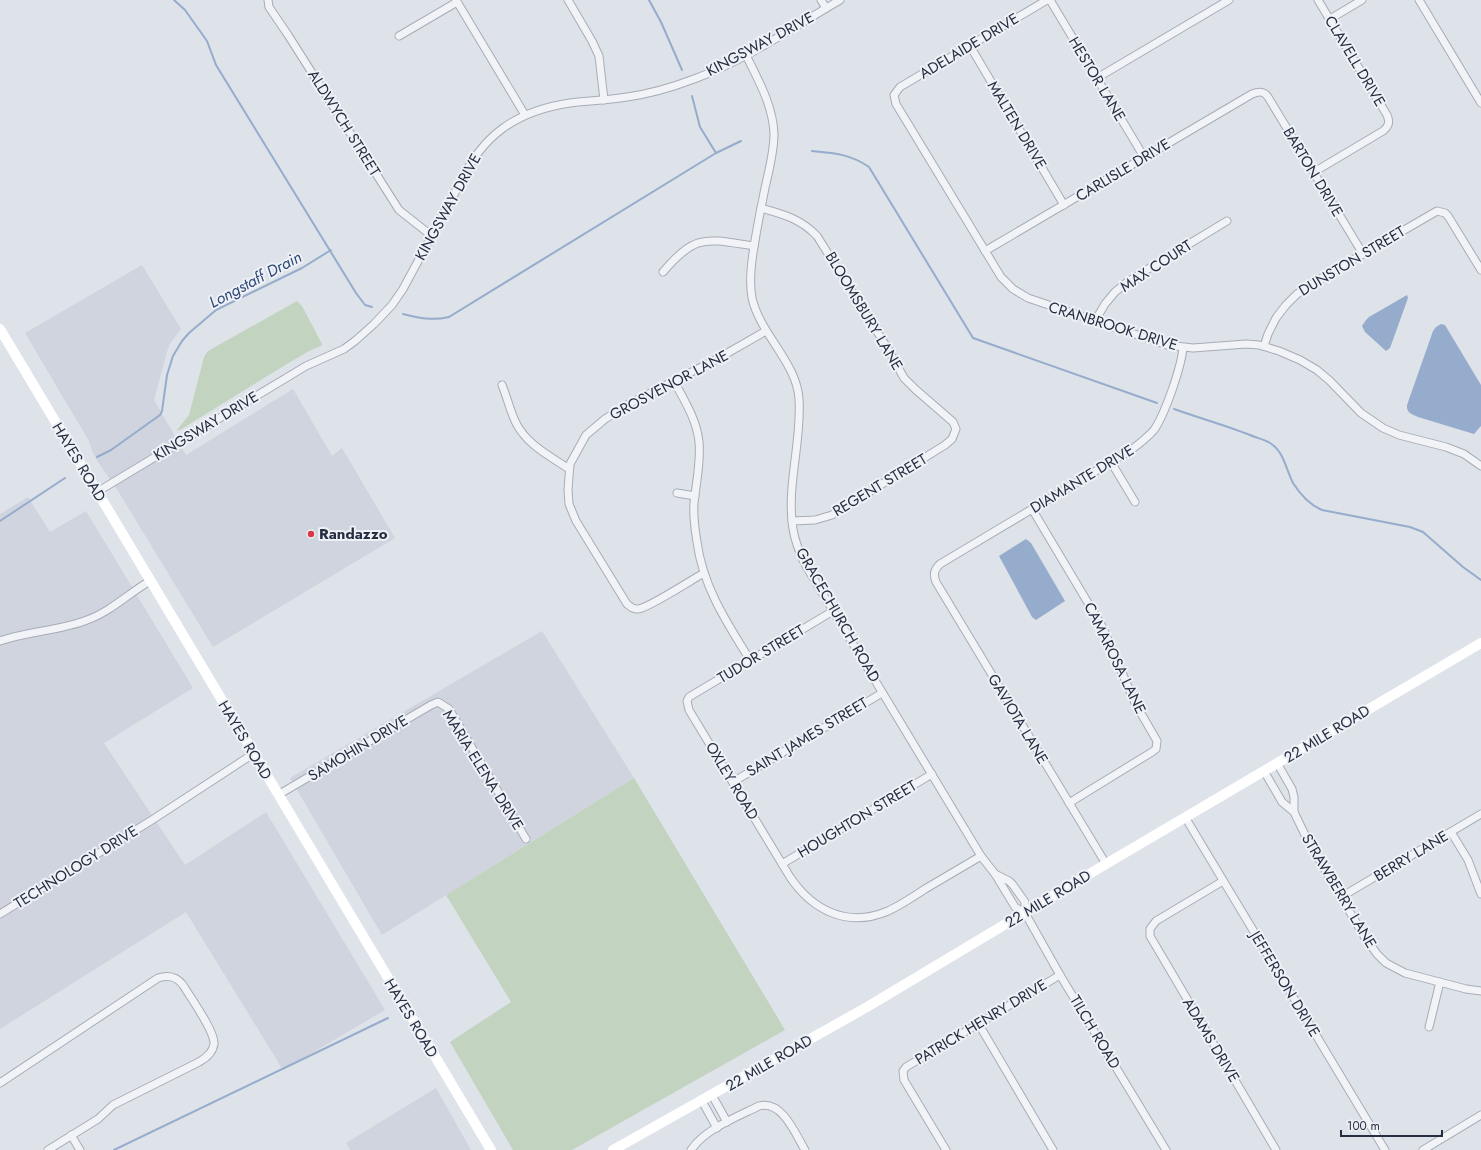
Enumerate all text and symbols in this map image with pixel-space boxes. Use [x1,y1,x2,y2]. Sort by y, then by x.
street label: KINGSWAY DRIVE [702,6,818,82]
street label: ADELAIDE DRIVE [915,8,1023,84]
street label: CLAVELL DRIVE [1319,11,1391,111]
street label: HESTOR LANE [1063,33,1131,125]
street label: ALDWYCH STREET [302,65,386,181]
street label: MALTEN DRIVE [982,77,1052,173]
street label: BARTON DRIVE [1278,123,1348,221]
street label: CARLISLE DRIVE [1072,133,1174,207]
street label: KINGSWAY DRIVE [409,150,487,264]
street label: DUNSTON STREET [1295,220,1409,302]
street label: MAX COURT [1116,234,1196,297]
water label: Longstaff Drain [205,245,306,314]
street label: BLOOMSBURY LANE [820,248,908,374]
street label: CRANBROOK DRIVE [1046,296,1180,356]
street label: GROSVENOR LANE [606,344,732,426]
street label: KINGSWAY DRIVE [149,386,263,466]
street label: HAYES ROAD [47,418,111,506]
street label: DIAMANTE DRIVE [1026,439,1138,519]
street label: REGENT STREET [829,448,931,522]
place label: Randazzo [319,523,388,545]
marker: Randazzo [306,529,316,539]
street label: GRACECHURCH ROAD [790,544,886,686]
street label: CAMAROSA LANE [1078,598,1152,718]
street label: TUDOR STREET [713,619,809,689]
street label: GAVIOTA LANE [982,670,1054,768]
street label: SAINT JAMES STREET [742,692,872,782]
street label: HAYES ROAD [213,696,277,784]
street label: 22 MILE ROAD [1280,700,1374,768]
street label: MARIA ELENA DRIVE [437,706,529,834]
street label: SAMOHIN DRIVE [304,709,412,787]
street label: OXLEY ROAD [700,738,764,824]
street label: HOUGHTON STREET [793,775,921,863]
street label: TECHNOLOGY DRIVE [10,820,142,914]
street label: BERRY LANE [1370,825,1452,887]
street label: STRAWBERRY LANE [1296,830,1382,952]
street label: 22 MILE ROAD [1001,865,1095,933]
street label: JEFFERSON DRIVE [1244,925,1325,1041]
street label: HAYES ROAD [379,974,443,1062]
street label: PATRICK HENRY DRIVE [911,974,1051,1070]
street label: TILCH ROAD [1064,991,1126,1073]
street label: ADAMS DRIVE [1177,994,1245,1086]
street label: 22 MILE ROAD [722,1029,816,1097]
scale bar [1341,1112,1442,1138]
text: 100 m [1347,1117,1380,1135]

